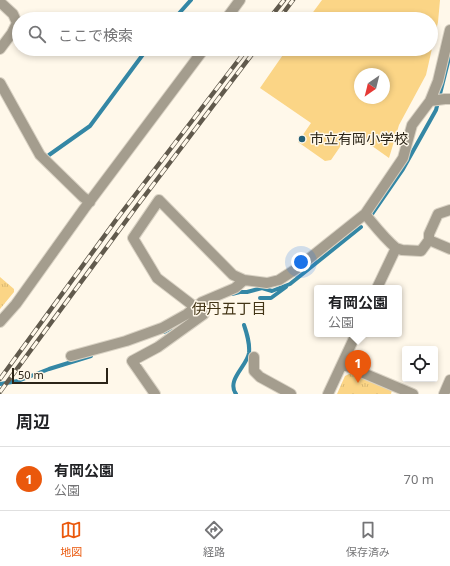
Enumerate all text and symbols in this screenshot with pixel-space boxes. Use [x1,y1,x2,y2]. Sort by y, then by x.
search box [12,12,438,56]
icon: search [26,23,48,45]
text: ここで検索 [58,25,133,45]
north arrow [354,68,390,104]
place label: 市立有岡小学校 [310,129,408,148]
marker: 市立有岡小学校 [297,134,307,144]
your location [291,252,311,272]
popup [314,285,402,337]
text: 有岡公園 [328,292,388,312]
district label: 伊丹五丁目 [191,298,267,318]
text: 公園 [328,313,354,331]
map controls [402,346,438,382]
button: locate [402,346,438,382]
pin: 1 [345,350,371,383]
scale bar [12,366,108,385]
text: 50 m [18,367,44,382]
text: 周辺 [16,410,50,433]
text: 有岡公園 [54,460,114,480]
text: 1 [25,470,33,488]
text: 70 m [404,470,434,488]
text: 公園 [54,481,80,499]
tab: 地図 [60,519,82,559]
tab: 経路 [203,519,225,559]
tab: 保存済み [346,519,390,559]

